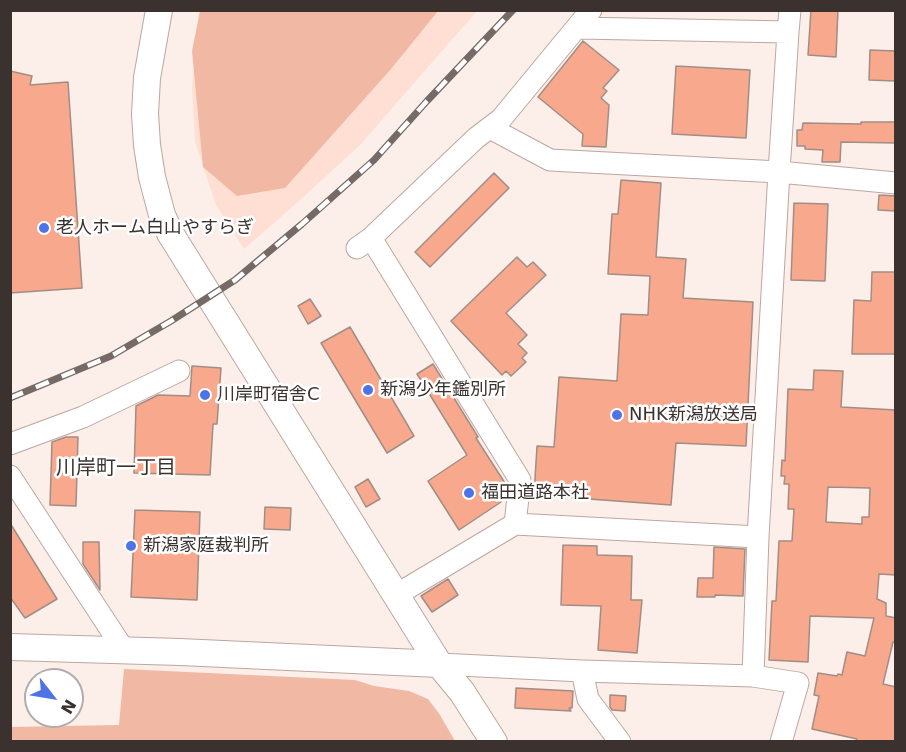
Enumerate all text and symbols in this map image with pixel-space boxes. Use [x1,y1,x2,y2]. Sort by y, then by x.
place label: 老人ホーム白山やすらぎ [56,217,254,239]
marker: 老人ホーム白山やすらぎ [37,221,51,235]
place label: 新潟少年鑑別所 [380,379,506,401]
marker: 新潟少年鑑別所 [361,383,375,397]
place label: 川岸町宿舎C [217,384,320,406]
marker: 川岸町宿舎C [198,388,212,402]
place label: NHK新潟放送局 [629,404,758,426]
marker: NHK新潟放送局 [610,408,624,422]
district label: 川岸町一丁目 [56,457,176,481]
place label: 福田道路本社 [481,482,589,504]
marker: 福田道路本社 [462,486,476,500]
place label: 新潟家庭裁判所 [143,535,269,557]
marker: 新潟家庭裁判所 [124,539,138,553]
north arrow [24,668,84,728]
text: N [57,696,80,717]

